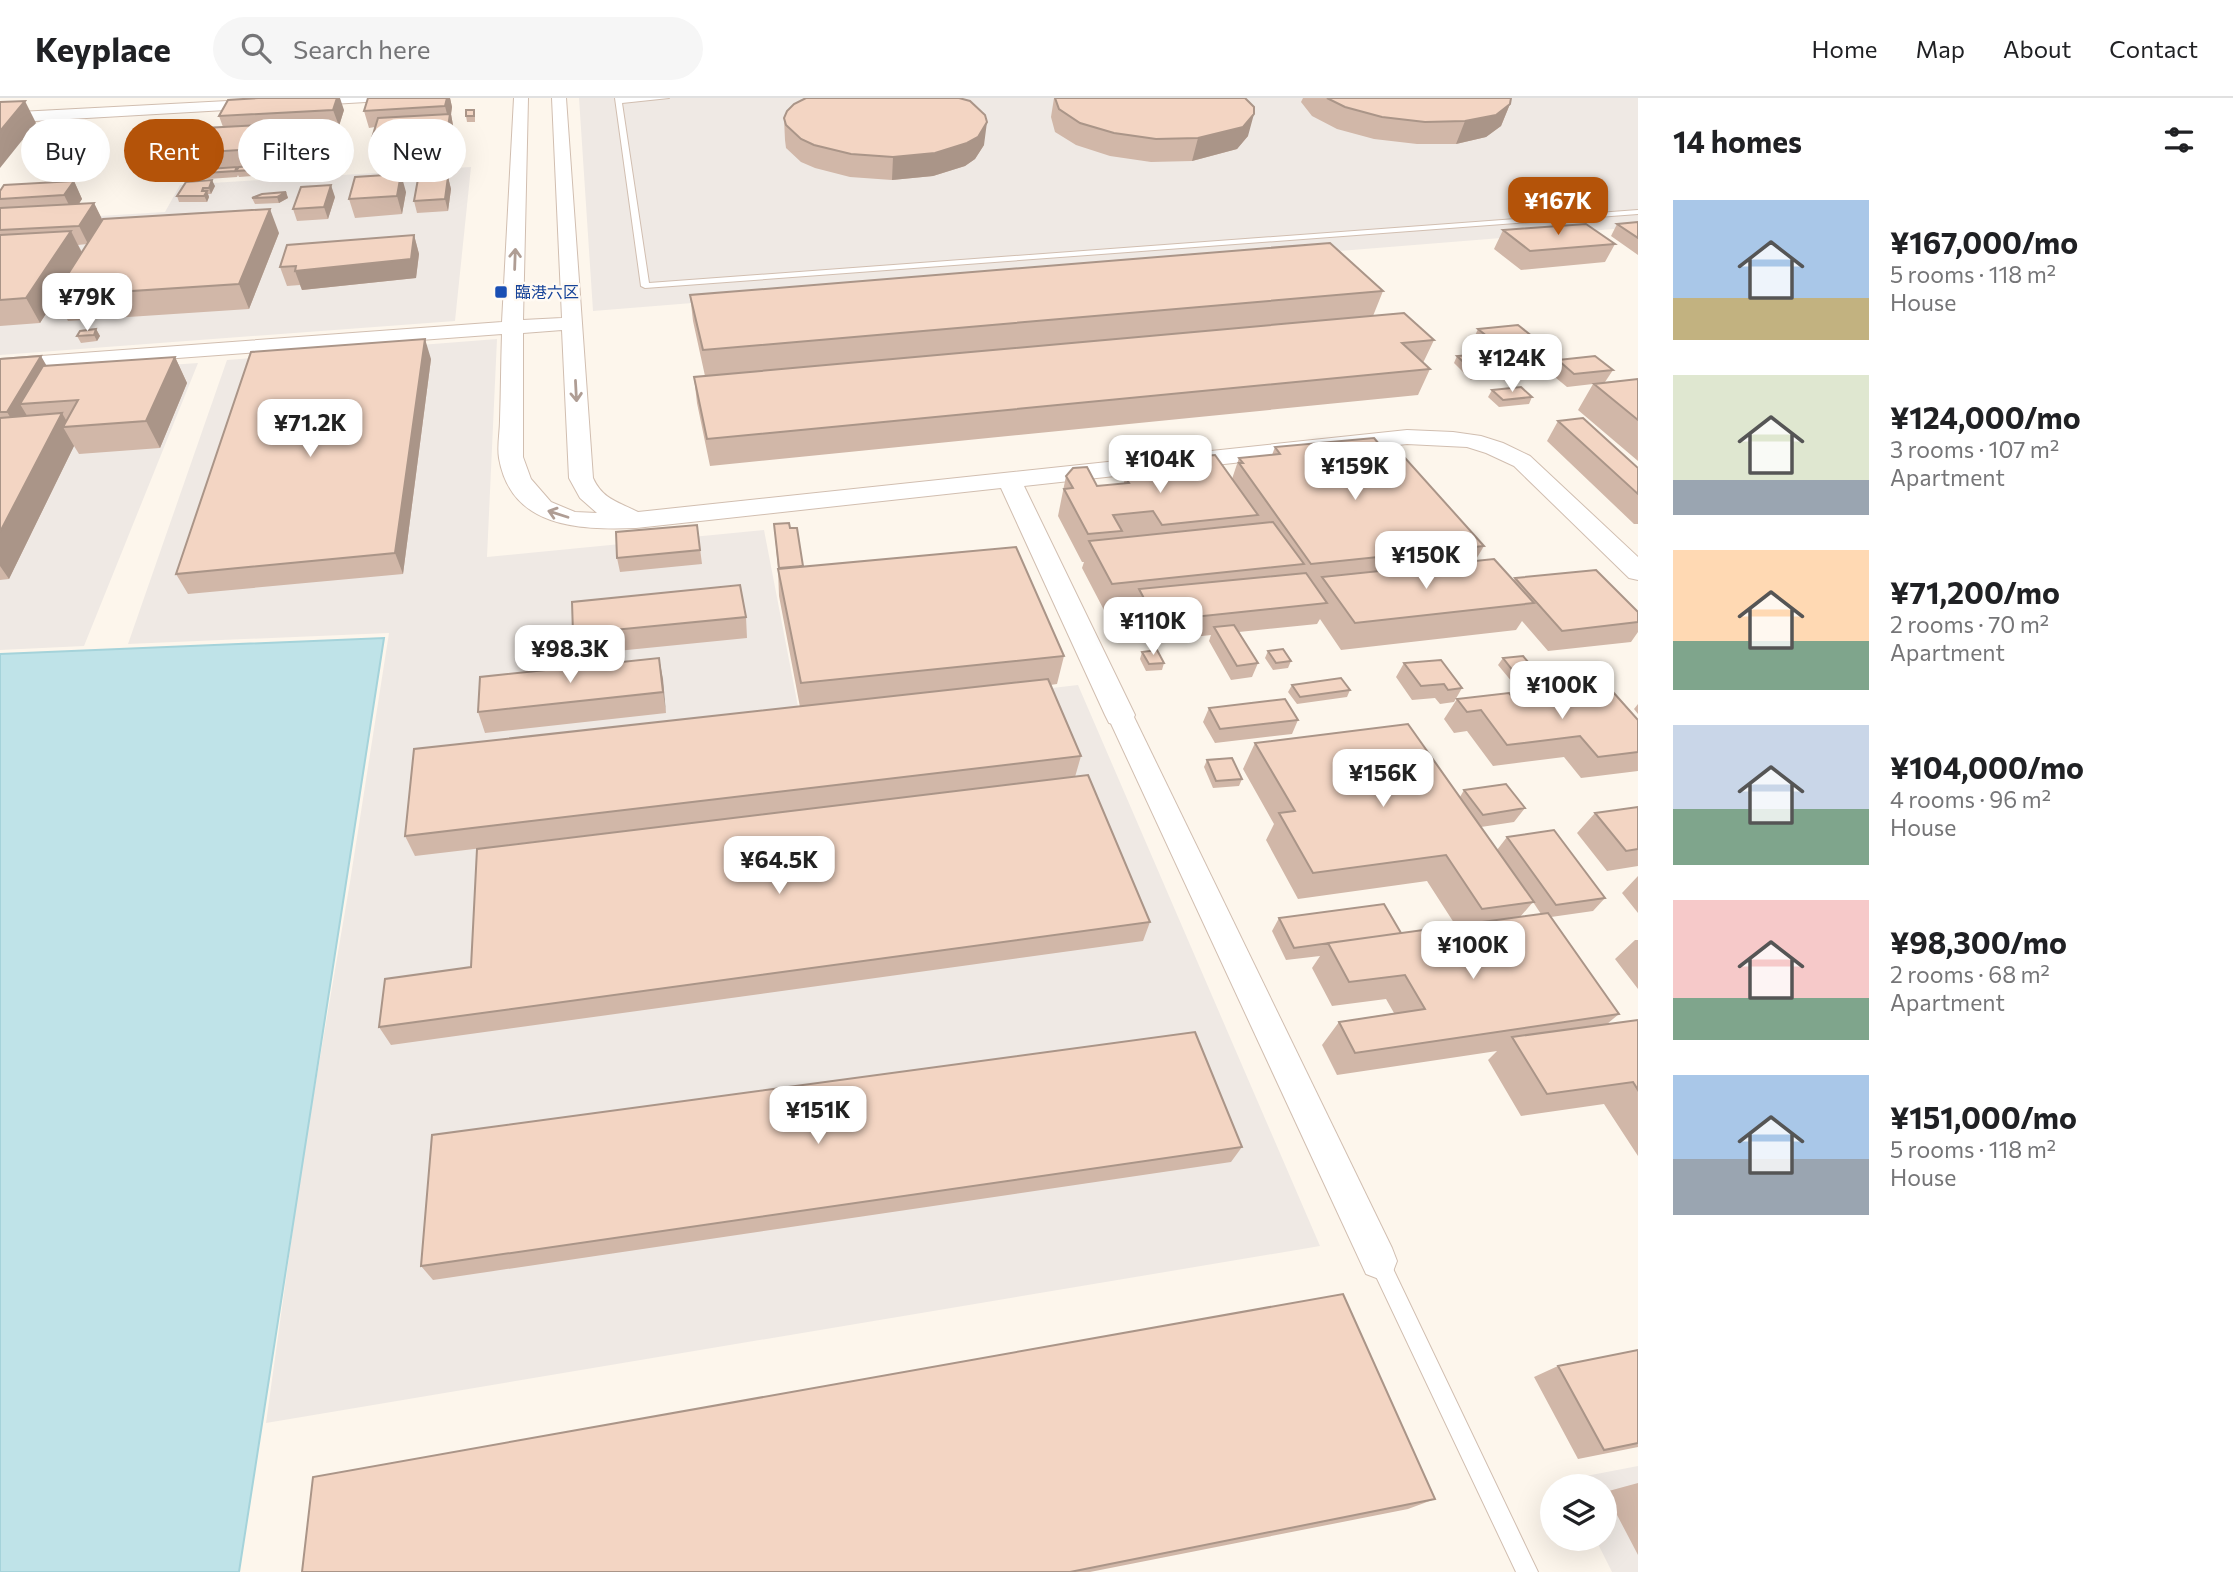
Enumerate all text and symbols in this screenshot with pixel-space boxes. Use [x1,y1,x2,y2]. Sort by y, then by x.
search box [213,17,703,80]
text: Keyplace [35,28,171,69]
icon: search [237,29,275,67]
text: Search here [293,33,430,64]
text: Home [1812,34,1878,63]
text: Map [1916,34,1965,63]
text: About [2003,34,2071,63]
text: Contact [2109,34,2198,63]
chip: Buy [21,119,110,182]
chip: Rent [124,119,224,182]
chip: Filters [238,119,354,182]
chip: New [368,119,466,182]
icon: filters [2160,121,2198,159]
text: 14 homes [1673,122,1802,159]
pin: ¥167K [1509,178,1607,237]
text: ¥167K [1524,186,1592,214]
text: ¥167,000/mo [1890,223,2078,260]
icon: home [1729,228,1813,312]
one-way arrow [508,248,521,271]
text: 5 rooms · 118 m² [1890,260,2056,288]
pin: ¥79K [46,274,128,333]
text: ¥79K [58,282,116,310]
place label: 臨港六区 [515,282,579,301]
marker: 臨港六区 [493,284,509,300]
text: House [1890,288,1956,316]
pin: ¥124K [1463,334,1561,394]
text: ¥124K [1478,343,1546,371]
one-way arrow [569,379,582,402]
text: ¥124,000/mo [1890,398,2081,435]
pin: ¥71.2K [253,400,367,459]
icon: home [1729,403,1813,487]
text: ¥71.2K [273,408,347,436]
text: 3 rooms · 107 m² [1890,435,2059,463]
pin: ¥104K [1111,436,1209,495]
pin: ¥159K [1306,442,1404,502]
text: ¥104K [1125,444,1195,472]
text: ¥159K [1321,451,1389,479]
text: Apartment [1890,463,2005,491]
one-way arrow [548,507,570,519]
pin: ¥150K [1377,532,1475,591]
text: ¥150K [1391,540,1461,568]
text: ¥71,200/mo [1890,573,2060,610]
icon: home [1729,578,1813,662]
pin: ¥110K [1104,598,1202,657]
text: ¥110K [1120,606,1186,634]
text: 2 rooms · 70 m² [1890,610,2049,638]
pin: ¥98.3K [513,626,627,685]
text: ¥98.3K [531,634,609,662]
text: Apartment [1890,638,2005,666]
pin: ¥100K [1513,662,1611,721]
text: ¥100K [1526,670,1598,698]
text: ¥104,000/mo [1890,748,2084,785]
pin: ¥156K [1334,750,1432,809]
icon: home [1729,753,1813,837]
text: ¥156K [1349,758,1417,786]
text: 4 rooms · 96 m² [1890,785,2051,813]
text: House [1890,813,1956,841]
pin: ¥64.5K [722,836,836,896]
text: ¥64.5K [740,845,818,873]
pin: ¥100K [1424,922,1522,981]
text: ¥98,300/mo [1890,923,2067,960]
icon: home [1729,928,1813,1012]
text: ¥100K [1437,930,1509,958]
text: 2 rooms · 68 m² [1890,960,2050,988]
text: Apartment [1890,988,2005,1016]
pin: ¥151K [769,1086,867,1146]
text: ¥151K [785,1095,851,1123]
text: ¥151,000/mo [1890,1098,2077,1135]
icon: home [1729,1103,1813,1187]
text: 5 rooms · 118 m² [1890,1135,2056,1163]
text: House [1890,1163,1956,1191]
map controls [1540,1474,1617,1551]
button: layers [1540,1474,1617,1551]

